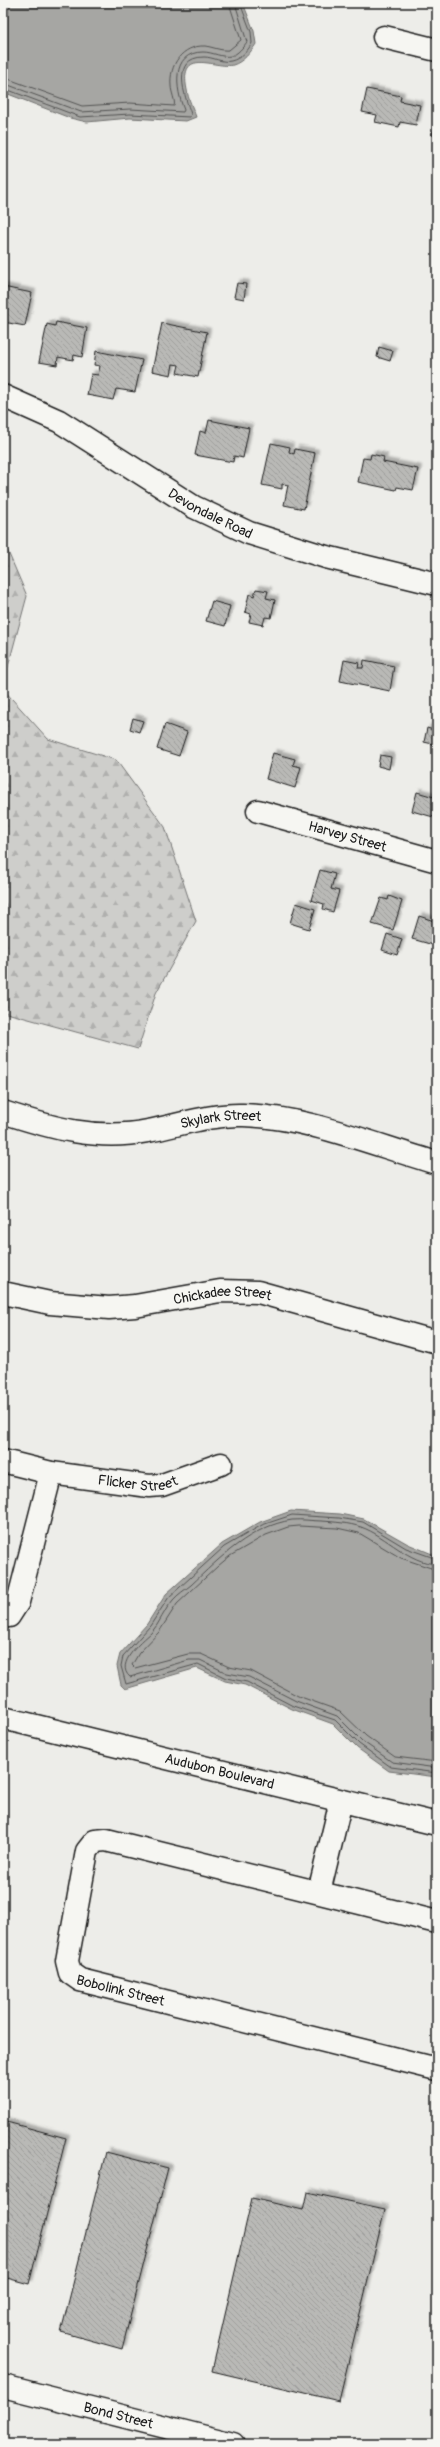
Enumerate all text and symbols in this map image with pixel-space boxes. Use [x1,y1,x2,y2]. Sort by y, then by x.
street label: Devondale Road [165,484,256,542]
street label: Harvey Street [306,817,389,855]
street label: Skylark Street [178,1106,262,1132]
street label: Chickadee Street [172,1282,274,1308]
street label: Flicker Street [97,1471,180,1495]
street label: Audubon Boulevard [163,1749,276,1792]
street label: Bobolink Street [75,1971,167,2009]
street label: Bond Street [82,2398,155,2432]

